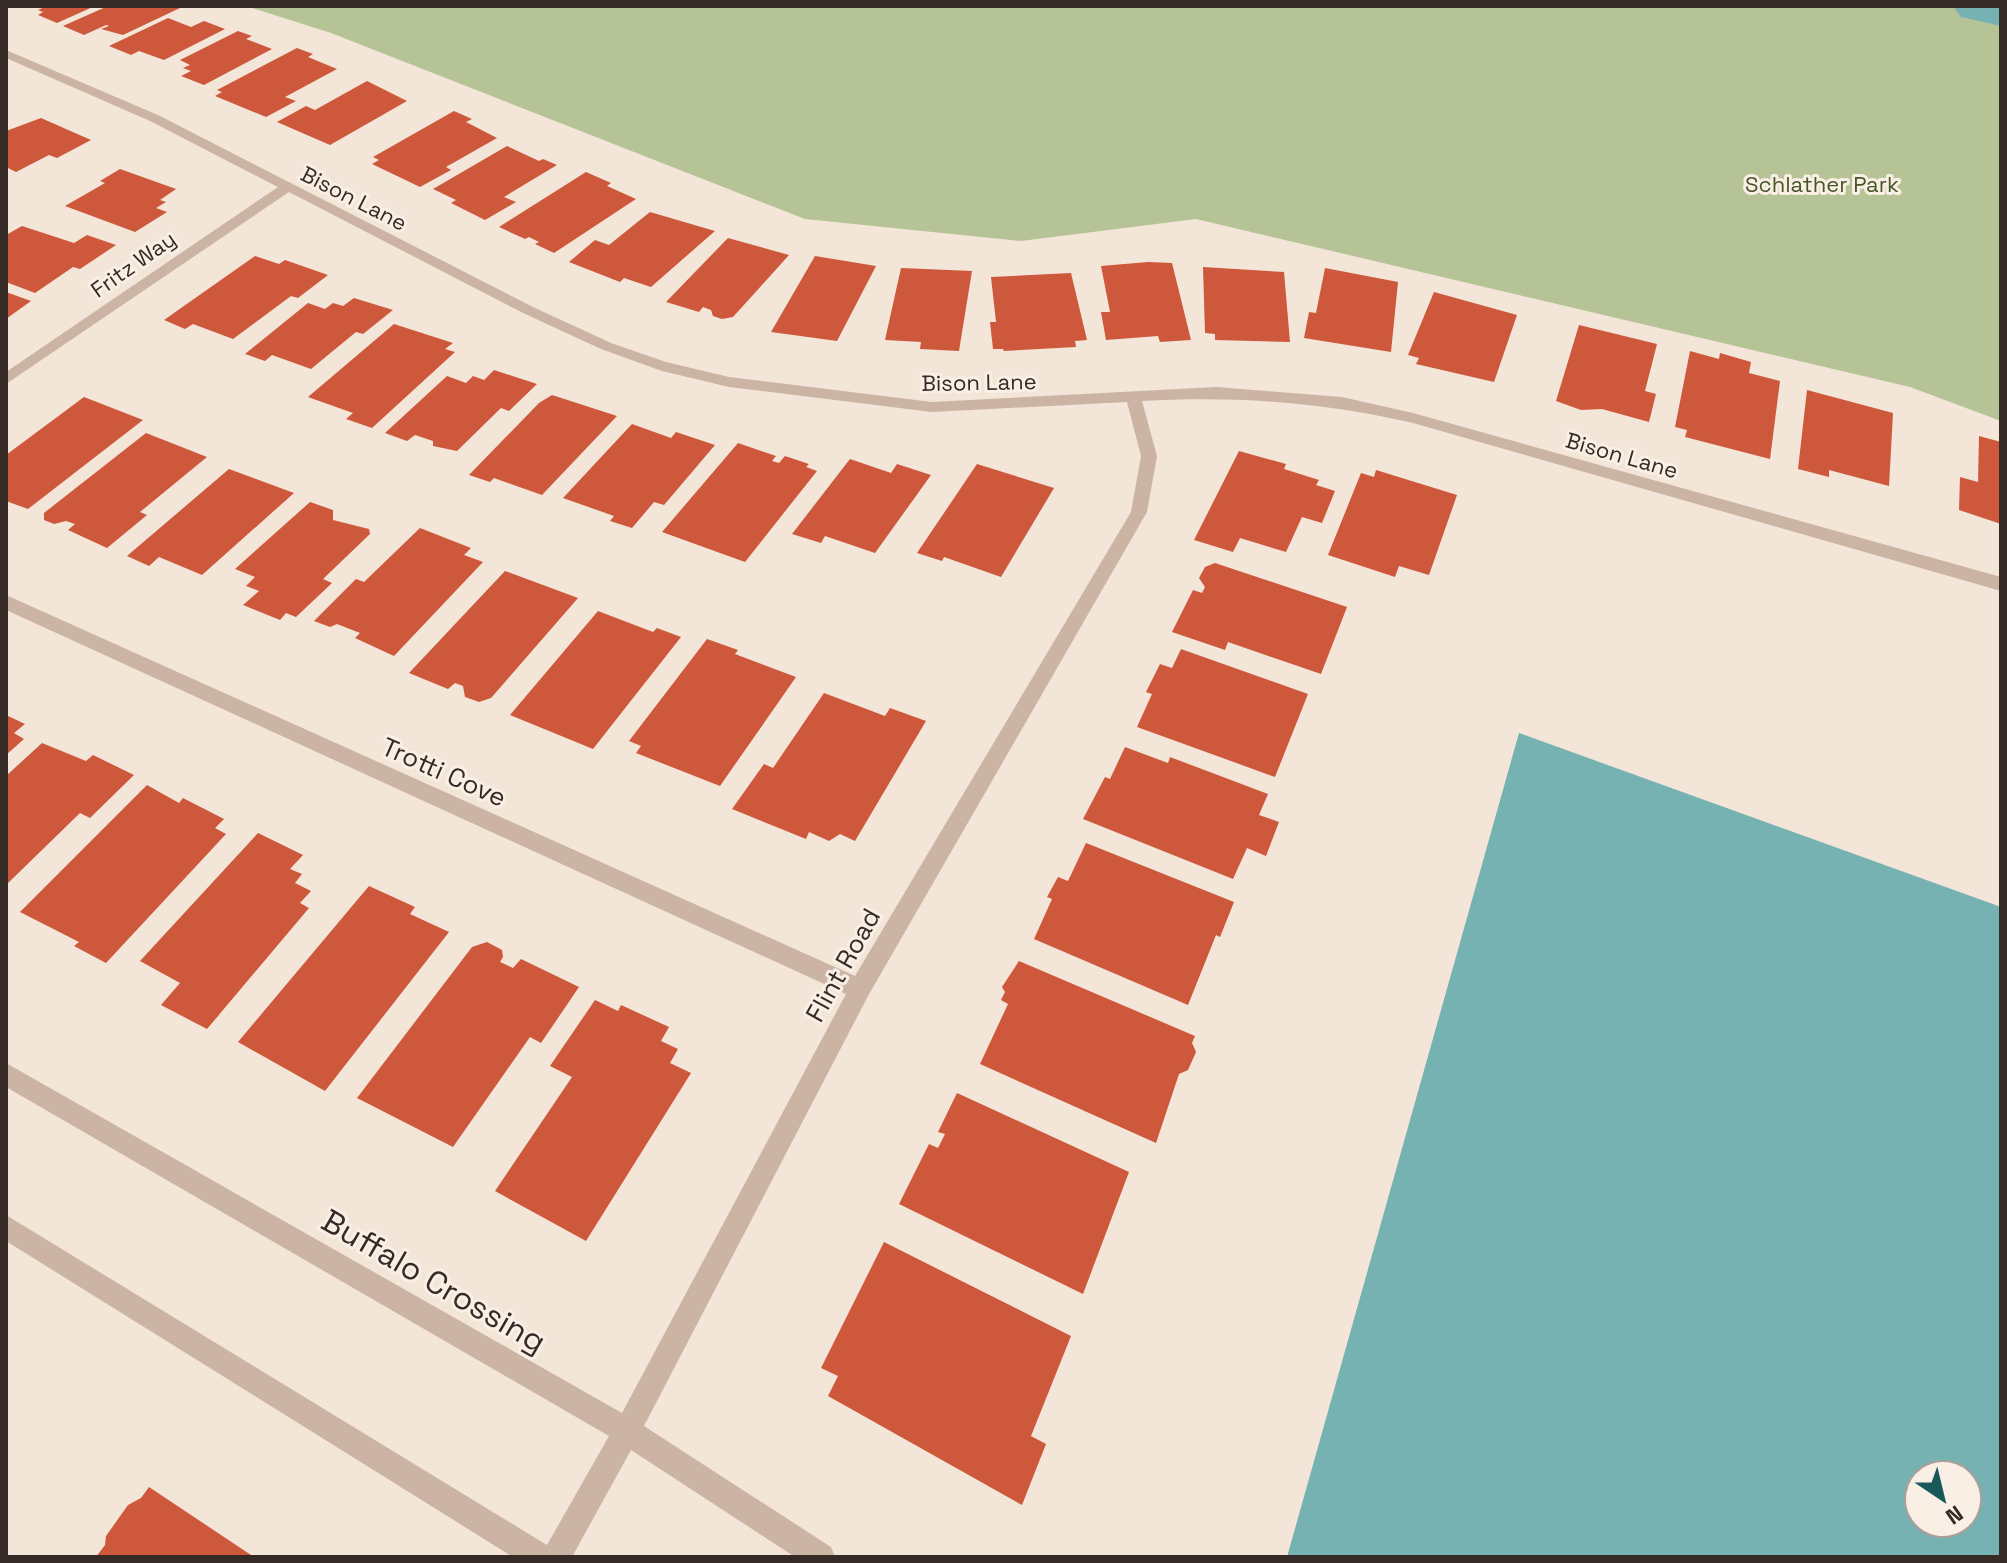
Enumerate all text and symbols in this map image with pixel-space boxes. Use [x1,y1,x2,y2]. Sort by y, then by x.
street label: Bison Lane [296,159,412,237]
park label: Schlather Park [1745,170,1899,198]
street label: Fritz Way [85,225,181,303]
street label: Bison Lane [921,367,1037,397]
street label: Bison Lane [1563,426,1681,484]
street label: Trotti Cove [376,729,512,815]
street label: Flint Road [798,902,888,1028]
street label: Buffalo Crossing [315,1201,553,1361]
north arrow [1903,1459,1983,1539]
text: N [1940,1500,1969,1531]

